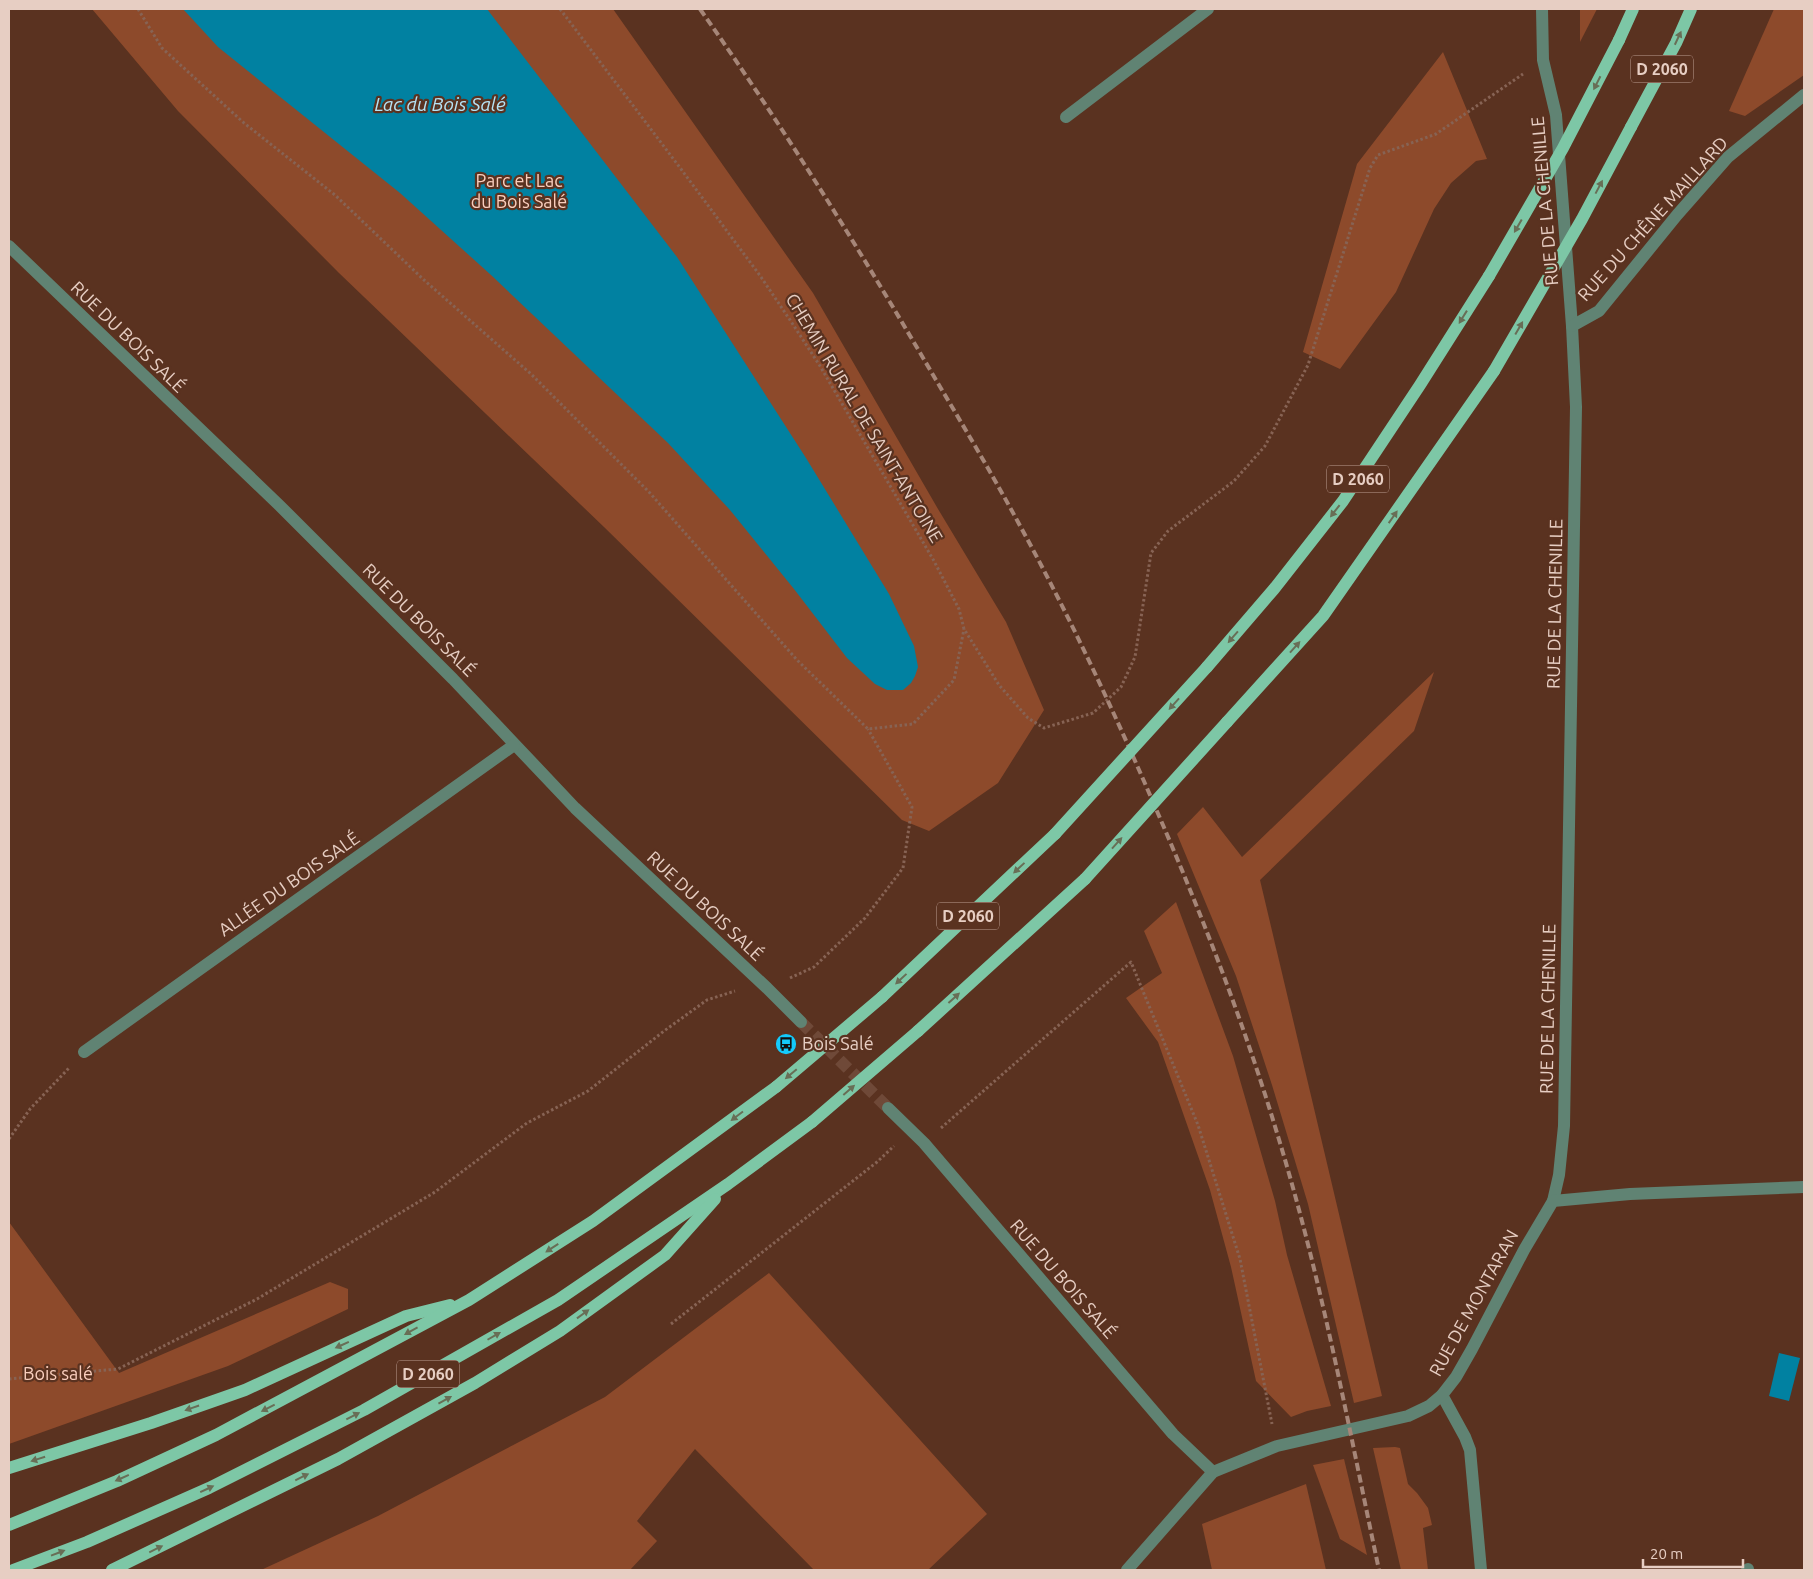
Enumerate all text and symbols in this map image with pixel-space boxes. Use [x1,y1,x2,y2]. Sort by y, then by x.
one-way arrow [1675,31,1683,45]
road number: D 2060 [1631,56,1693,82]
one-way arrow [1593,76,1601,90]
water label: Lac du Bois Salé [374,93,506,115]
street label: RUE DE LA CHENILLE [1527,116,1561,286]
street label: RUE DU CHÊNE MAILLARD [1572,131,1731,305]
park label: Parc et Lac du Bois Salé [471,170,567,211]
one-way arrow [1595,180,1603,195]
one-way arrow [1514,219,1523,232]
street label: RUE DU BOIS SALÉ [68,276,191,396]
street label: CHEMIN RURAL DE SAINT-ANTOINE [782,289,947,546]
one-way arrow [1458,310,1468,324]
one-way arrow [1514,322,1523,335]
road number: D 2060 [1327,466,1389,492]
one-way arrow [1330,504,1340,518]
one-way arrow [1388,510,1398,524]
street label: RUE DE LA CHENILLE [1543,519,1565,689]
street label: RUE DU BOIS SALÉ [359,558,481,680]
one-way arrow [1227,631,1239,643]
one-way arrow [1289,641,1301,653]
one-way arrow [1168,697,1180,709]
street label: ALLÉE DU BOIS SALÉ [214,826,363,939]
one-way arrow [1111,838,1123,850]
street label: RUE DU BOIS SALÉ [644,846,768,964]
one-way arrow [1014,862,1026,874]
road number: D 2060 [937,902,999,929]
street label: RUE DE LA CHENILLE [1536,924,1558,1094]
one-way arrow [895,973,907,985]
one-way arrow [948,992,960,1004]
bus stop icon: Bois Salé [774,1032,798,1056]
place label: Bois Salé [802,1033,874,1053]
one-way arrow [785,1069,798,1080]
one-way arrow [843,1084,855,1096]
one-way arrow [731,1111,744,1122]
street label: RUE DU BOIS SALÉ [1007,1214,1122,1342]
street label: RUE DE MONTARAN [1425,1226,1522,1379]
one-way arrow [546,1243,559,1253]
one-way arrow [576,1309,590,1319]
one-way arrow [404,1327,418,1335]
one-way arrow [488,1332,501,1341]
one-way arrow [334,1341,349,1350]
road number: D 2060 [397,1360,459,1388]
park label: Bois salé [23,1363,93,1383]
one-way arrow [438,1395,451,1404]
one-way arrow [261,1404,275,1412]
one-way arrow [184,1405,199,1413]
one-way arrow [345,1412,360,1420]
one-way arrow [30,1456,45,1463]
one-way arrow [295,1473,309,1481]
one-way arrow [115,1475,129,1483]
one-way arrow [200,1484,214,1492]
scale bar [1643,1536,1743,1568]
one-way arrow [149,1544,163,1552]
text: 20 m [1650,1545,1683,1562]
one-way arrow [51,1549,66,1557]

